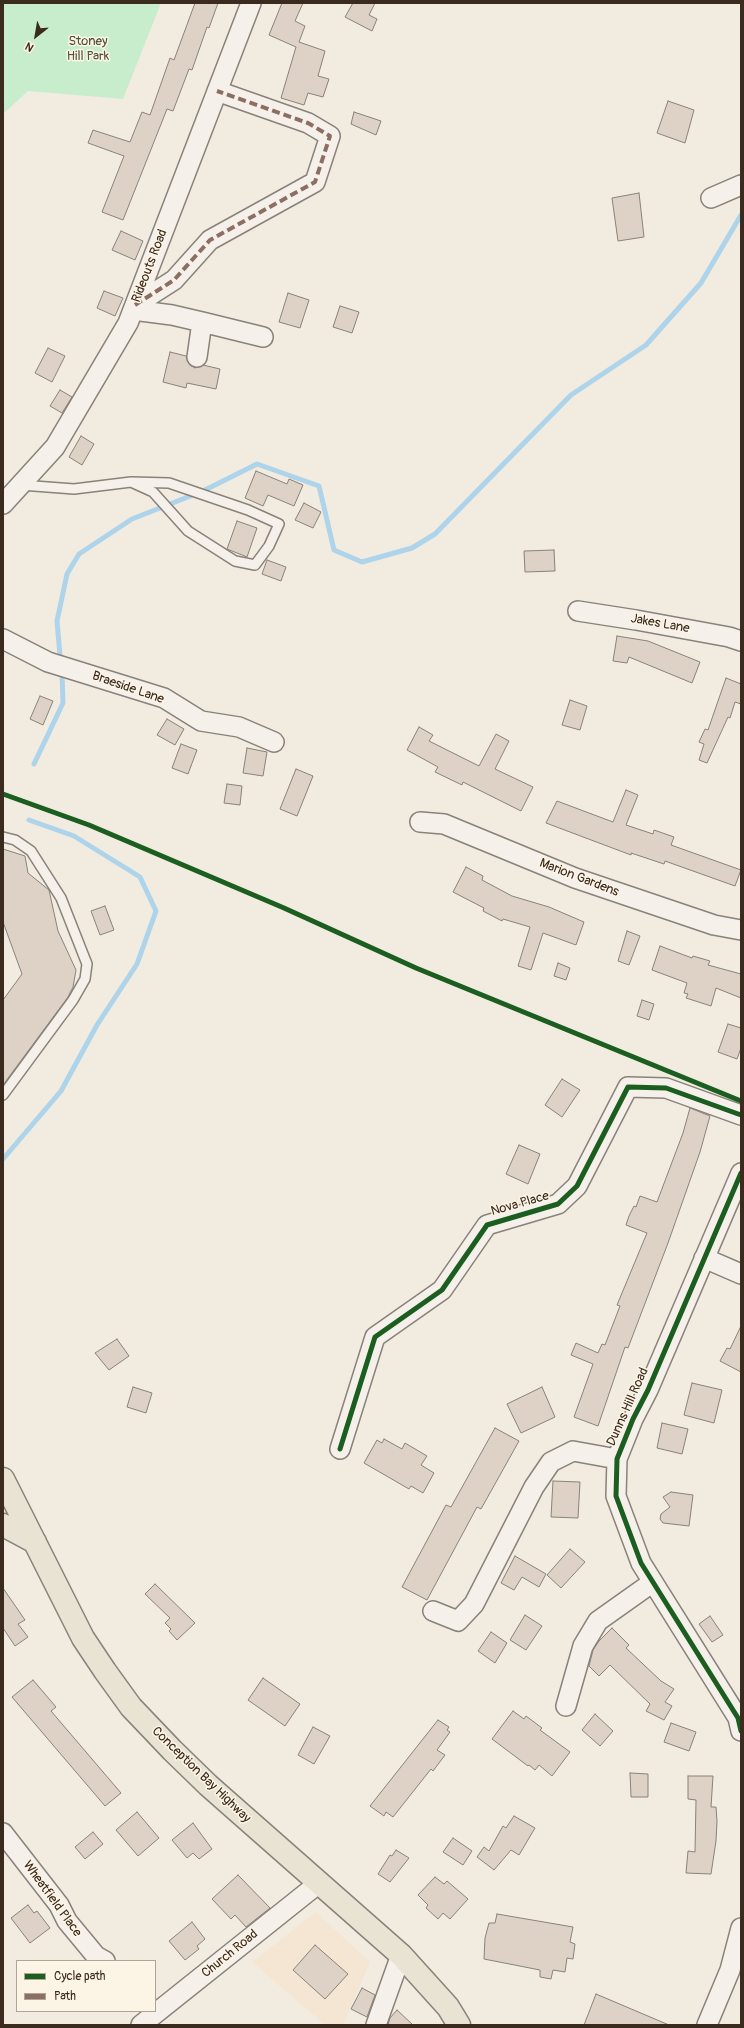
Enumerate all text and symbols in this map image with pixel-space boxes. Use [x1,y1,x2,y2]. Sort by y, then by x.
north arrow [16,16,56,56]
park label: Stoney Hill Park [67,34,109,65]
text: N [23,39,36,54]
street label: Rideouts Road [129,227,171,305]
street label: Jakes Lane [629,611,691,637]
street label: Braeside Lane [90,668,166,708]
street label: Marion Gardens [537,856,621,900]
street label: Nova Place [489,1188,551,1220]
street label: Dunns Hill Road [604,1365,652,1449]
street label: Conception Bay Highway [148,1724,254,1826]
street label: Wheatfield Place [19,1858,85,1940]
street label: Church Road [199,1927,261,1981]
legend [16,1960,156,2012]
text: Cycle path [54,1969,105,1984]
text: Path [54,1989,76,2004]

